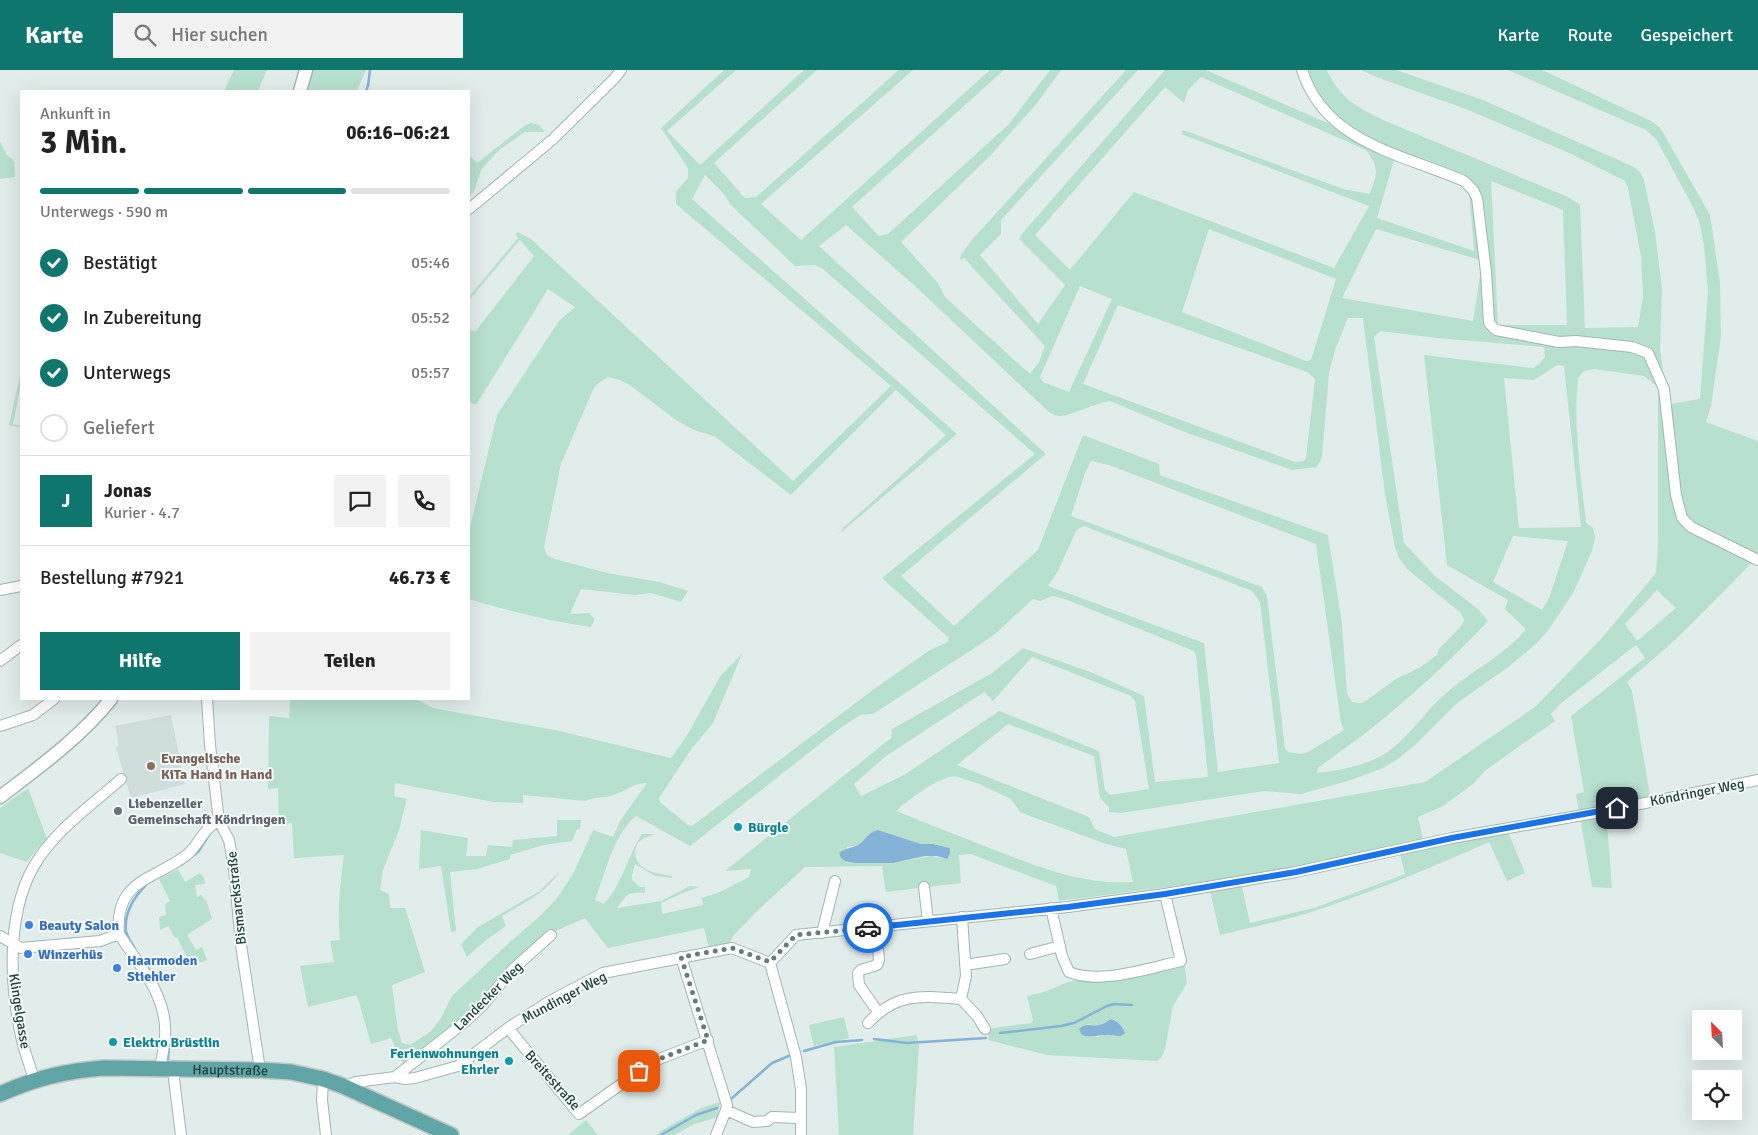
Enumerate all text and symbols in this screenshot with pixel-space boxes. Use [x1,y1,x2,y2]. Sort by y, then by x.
search box [113,13,463,58]
text: Karte [25,20,83,50]
icon: search [131,21,159,49]
text: Hier suchen [171,23,268,47]
text: Karte [1498,24,1540,46]
text: Route [1568,24,1613,46]
text: Gespeichert [1641,24,1733,46]
text: Ankunft in [40,104,111,124]
text: 06:16–06:21 [346,121,450,145]
text: 3 Min. [40,123,127,162]
text: Unterwegs · 590 m [40,202,168,222]
icon: check [40,249,68,277]
text: Bestätigt [83,251,157,275]
text: 05:46 [411,253,450,273]
icon: check [40,304,68,332]
text: In Zubereitung [83,306,202,330]
text: 05:52 [411,308,450,328]
icon: check [40,359,68,387]
text: Unterwegs [83,361,171,385]
text: 05:57 [411,363,450,383]
text: Geliefert [83,416,155,440]
button: chat [334,475,386,527]
button: phone [398,475,450,527]
text: Jonas [104,479,151,503]
text: J [62,489,70,513]
text: Kurier · 4.7 [104,503,180,523]
text: Bestellung #7921 [40,566,184,590]
text: 46.73 € [389,566,450,590]
button: Hilfe [40,632,240,690]
button: Teilen [250,632,450,690]
place label: Evangelische KiTa Hand in Hand [161,750,273,783]
marker: Evangelische KiTa Hand in Hand [145,760,157,772]
street label: Köndringer Weg [1649,775,1746,810]
pin [1596,787,1638,829]
icon: home [1603,794,1631,822]
place label: Liebenzeller Gemeinschaft Köndringen [128,795,286,828]
marker: Liebenzeller Gemeinschaft Köndringen [112,805,124,817]
place label: Bürgle [748,819,788,836]
marker: Bürgle [732,821,744,833]
street label: Bismarckstraße [223,850,250,946]
courier [843,903,893,953]
icon: car [854,914,882,942]
place label: Beauty Salon [39,917,119,934]
marker: Beauty Salon [23,919,35,931]
place label: Winzerhüs [38,946,103,963]
marker: Winzerhüs [22,948,34,960]
place label: Haarmoden Stiehler [127,952,198,985]
street label: Landecker Weg [450,958,526,1034]
marker: Haarmoden Stiehler [111,962,123,974]
street label: Mundinger Weg [519,968,610,1027]
street label: Klingelgasse [5,972,34,1050]
north arrow [1692,1010,1742,1060]
map controls [1692,1010,1742,1120]
place label: Elektro Brüstlin [123,1034,220,1051]
marker: Elektro Brüstlin [107,1036,119,1048]
place label: Ferienwohnungen Ehrler [390,1045,499,1078]
street label: Breitestraße [521,1047,584,1114]
pin [618,1050,660,1092]
marker: Ferienwohnungen Ehrler [503,1055,515,1067]
icon: bag [625,1057,653,1085]
street label: Hauptstraße [192,1061,268,1079]
button: locate [1692,1070,1742,1120]

